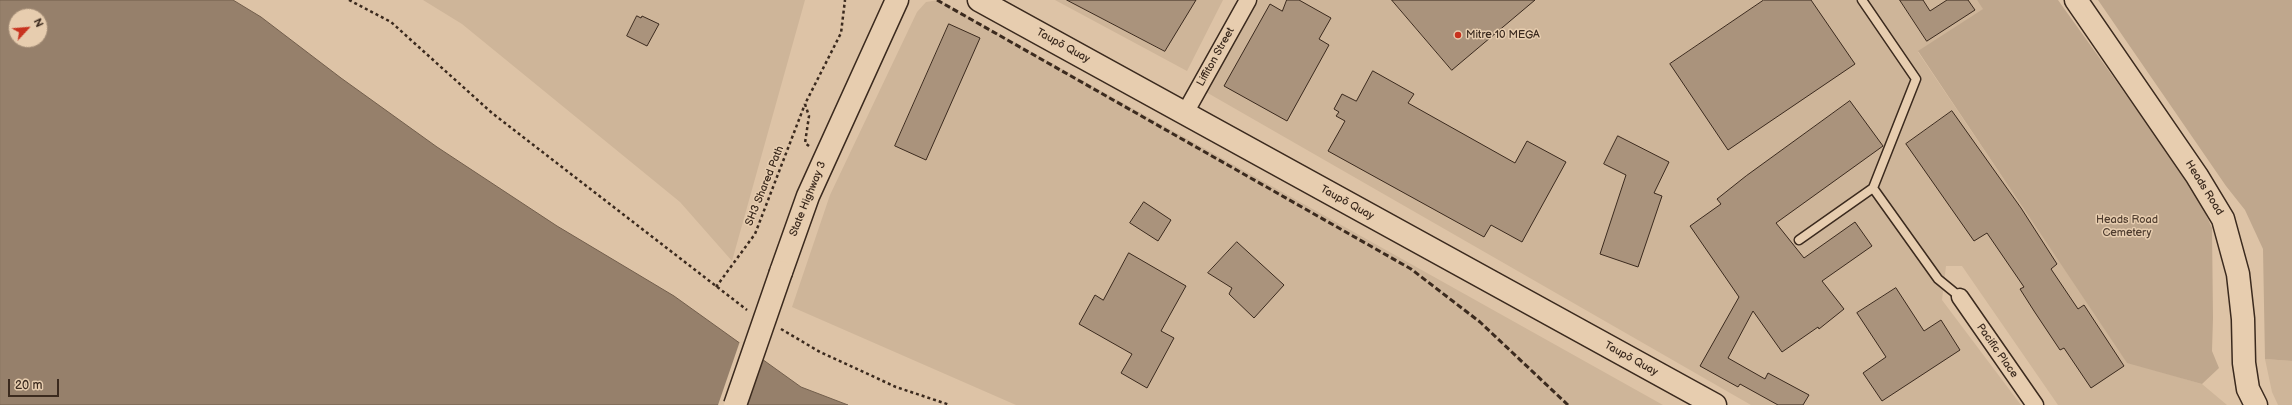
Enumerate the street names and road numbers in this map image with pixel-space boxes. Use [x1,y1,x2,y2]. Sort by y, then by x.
street label: Liffiton Street [1194,25,1238,89]
street label: Taupō Quay [1034,26,1092,66]
street label: SH3 Shared Path [743,144,787,228]
street label: Heads Road [2182,158,2226,218]
street label: State Highway 3 [787,160,829,238]
street label: Taupō Quay [1318,183,1376,223]
street label: Pacific Place [1973,321,2021,381]
street label: Taupō Quay [1602,339,1660,379]

